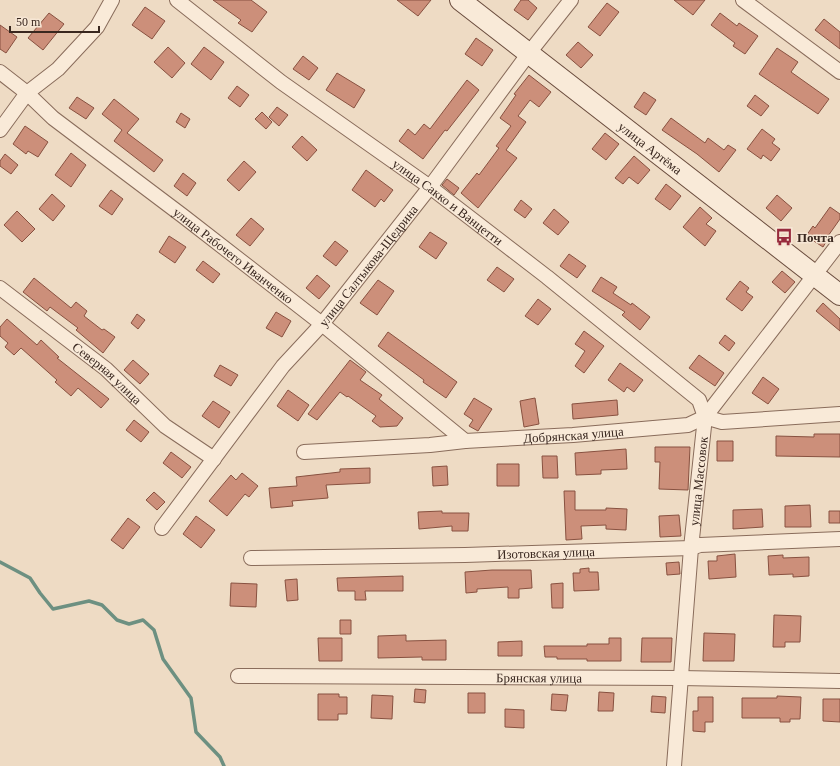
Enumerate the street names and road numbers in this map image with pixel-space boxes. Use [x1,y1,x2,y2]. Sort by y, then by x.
street label: улица Артёма [616,118,685,177]
street label: улица Сакко и Ванцетти [390,156,506,248]
street label: улица Салтыкова-Щедрина [316,202,421,329]
street label: улица Рабочего Иванченко [170,204,296,307]
street label: Северная улица [70,339,145,407]
street label: Добрянская улица [523,423,624,445]
street label: улица Массовок [686,435,710,526]
street label: Изотовская улица [497,543,595,562]
street label: Брянская улица [496,670,582,685]

